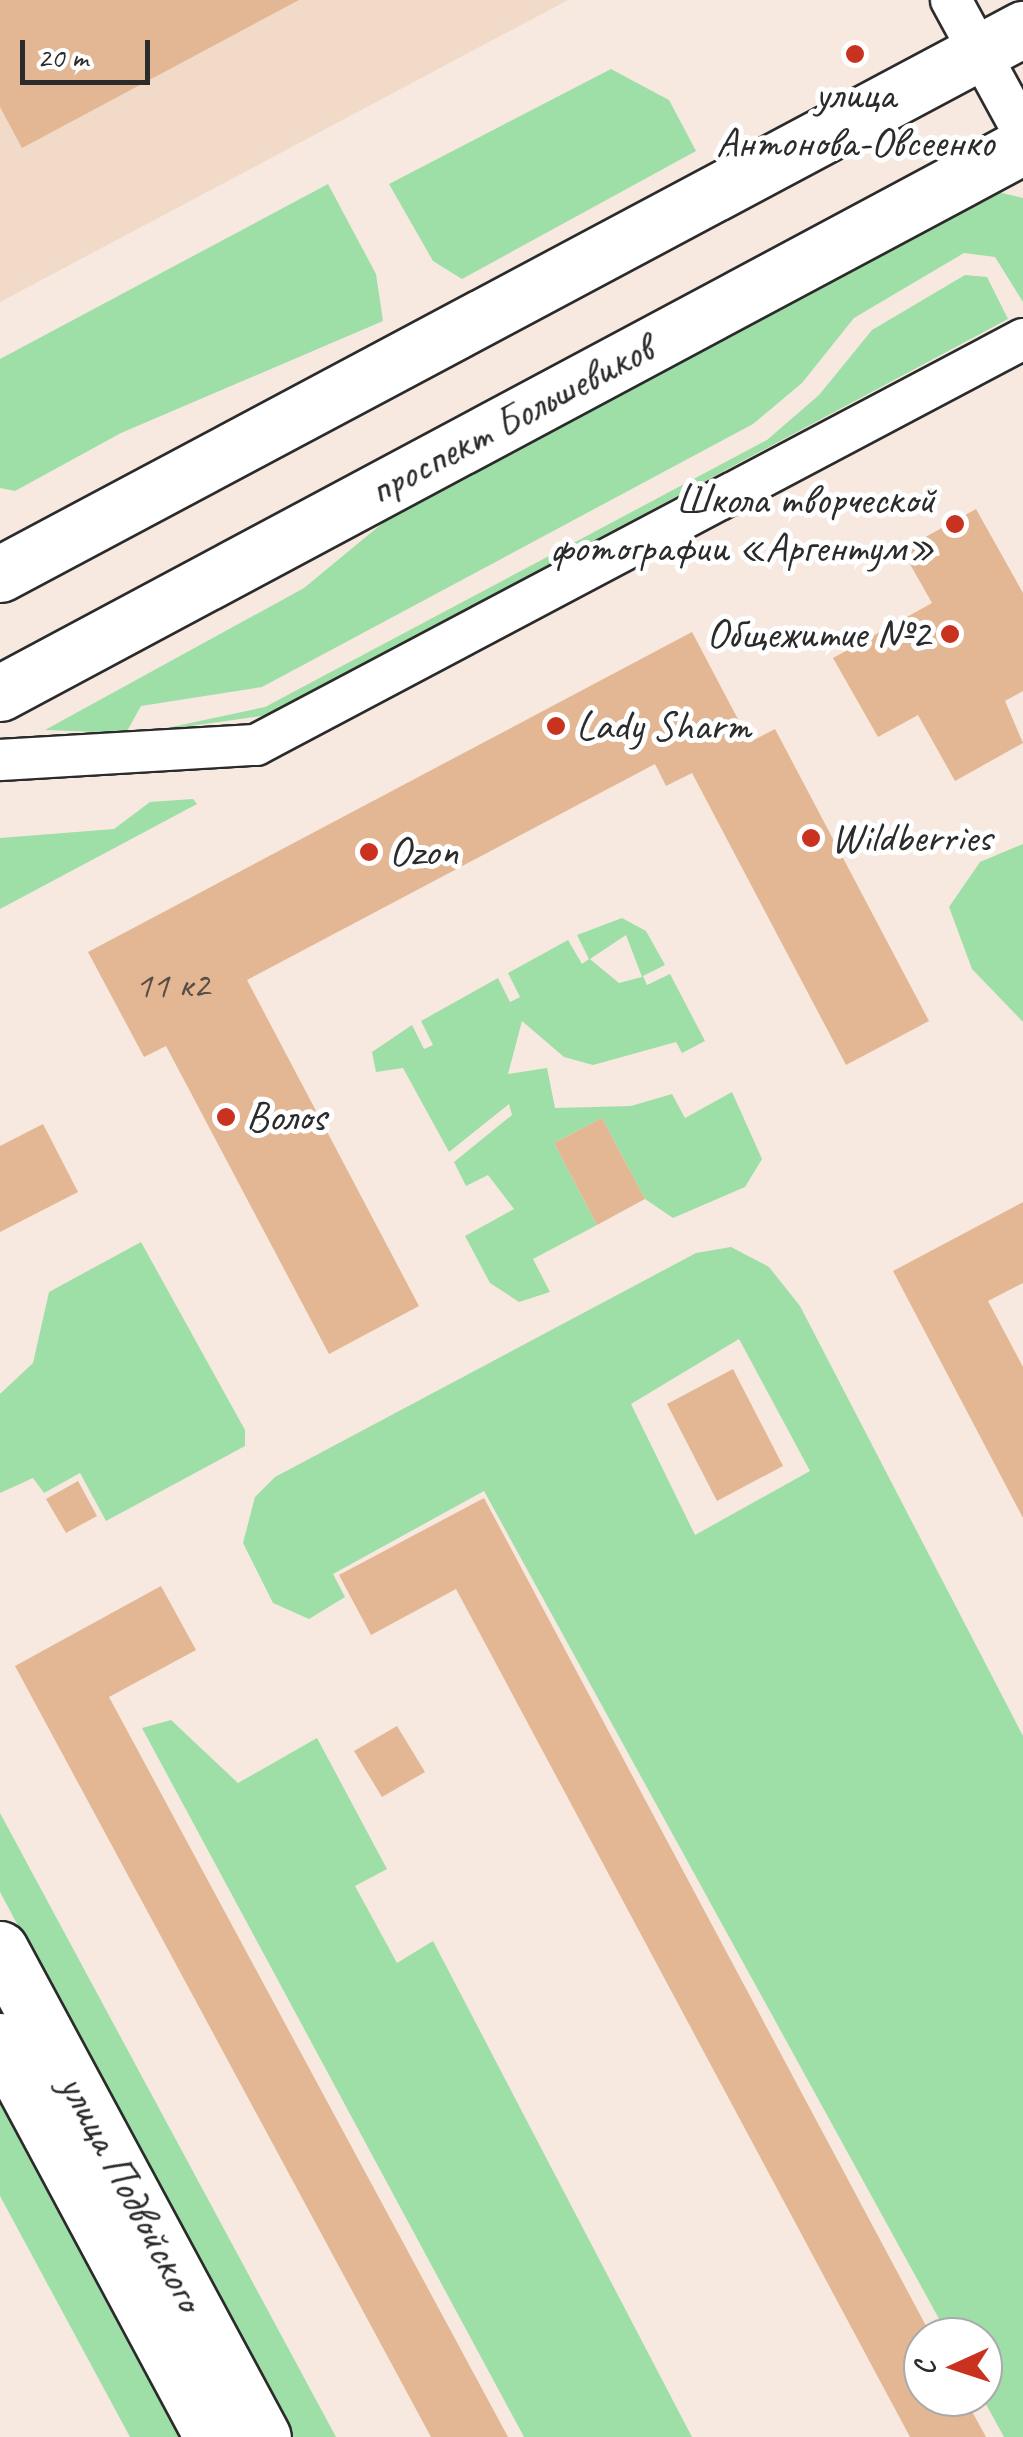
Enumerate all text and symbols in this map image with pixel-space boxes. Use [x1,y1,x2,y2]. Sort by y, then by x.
scale bar [25,20,155,82]
text: 20 m [37,38,88,76]
marker: улица Антонова-Овсеенко [844,43,866,65]
place label: улица Антонова-Овсеенко [716,70,994,168]
street label: проспект Большевиков [362,325,660,515]
place label: Школа творческой фотографии «Аргентум» [550,475,935,574]
marker: Школа творческой фотографии «Аргентум» [944,513,966,535]
place label: Общежитие №2 [706,609,930,659]
marker: Общежитие №2 [939,623,961,645]
place label: Lady Sharm [576,701,751,751]
marker: Lady Sharm [545,715,567,737]
place label: Wildberries [831,813,992,863]
place label: Ozon [389,827,458,877]
marker: Wildberries [800,827,822,849]
marker: Ozon [358,841,380,863]
house number: 11 к2 [135,962,209,1008]
place label: Волоs [246,1092,326,1142]
marker: Волоs [215,1106,237,1128]
street label: улица Подвойского [48,2066,214,2320]
north arrow [903,2317,1003,2417]
text: С [907,2361,942,2376]

